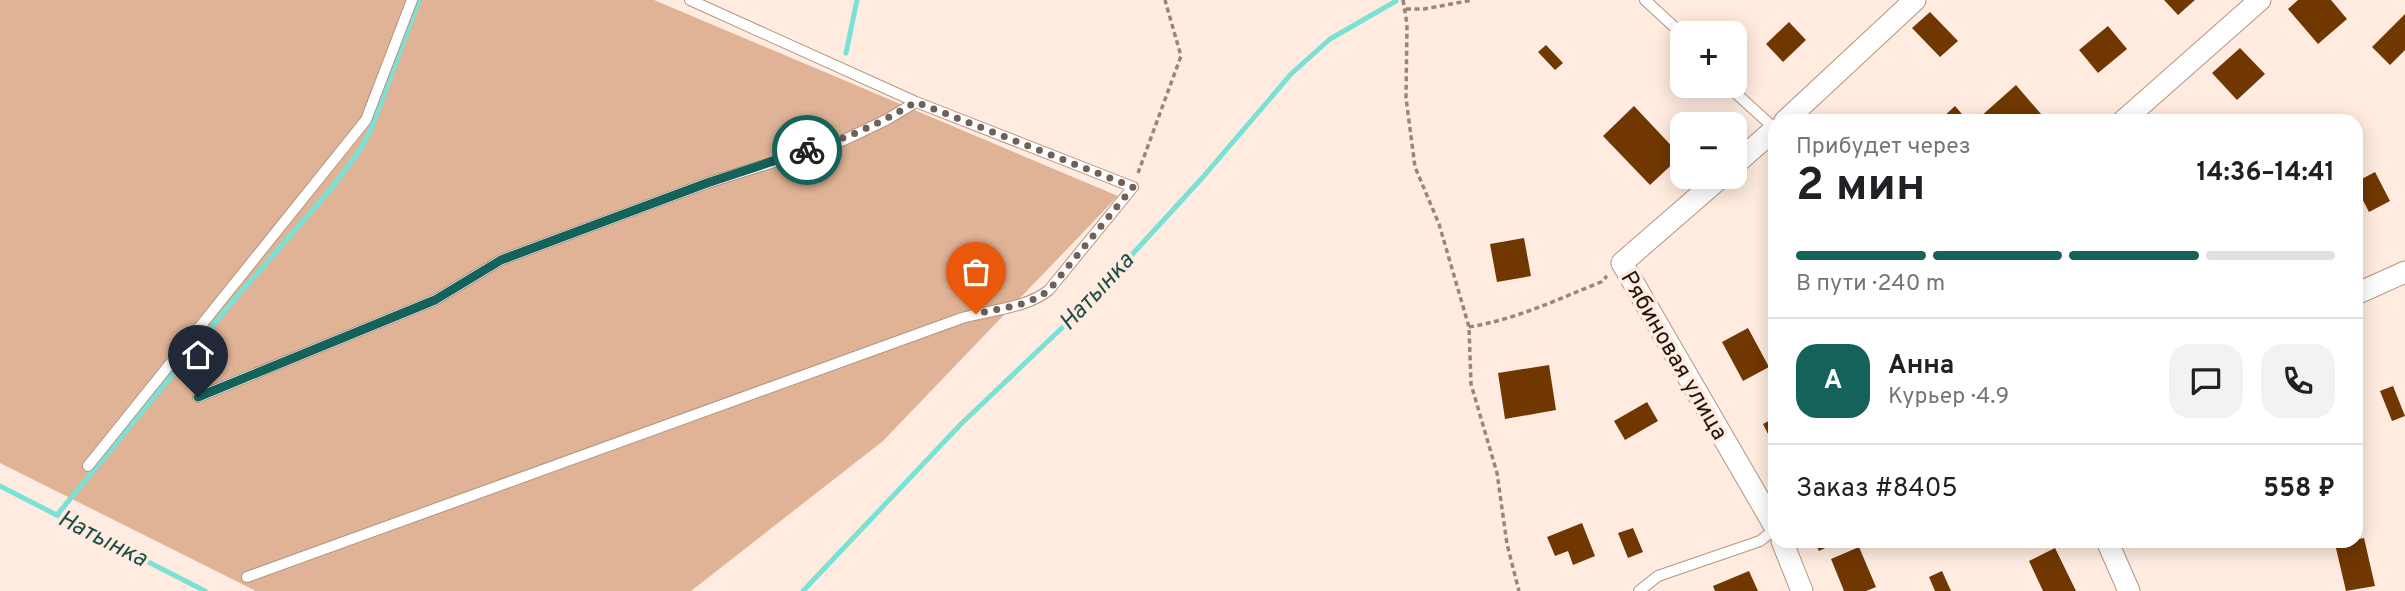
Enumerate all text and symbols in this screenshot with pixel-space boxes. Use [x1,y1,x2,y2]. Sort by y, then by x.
map controls [1670,21,1747,189]
button: + [1670,21,1747,98]
button: − [1670,112,1747,189]
courier [772,115,842,185]
icon: bike [788,131,826,169]
text: Прибудет через [1796,133,1971,162]
text: 14:36–14:41 [2196,157,2335,190]
text: 2 мин [1796,158,1925,217]
pin [946,242,1006,314]
water label: Натынка [1054,247,1142,338]
icon: bag [957,253,995,291]
street label: Рябиновая улица [1613,267,1733,446]
text: В пути · 240 m [1796,270,1945,299]
pin [168,325,228,397]
icon: home [179,336,217,374]
button: chat [2169,344,2243,418]
button: phone [2261,344,2335,418]
text: Анна [1888,350,1954,383]
text: А [1824,365,1842,398]
text: Курьер · 4.9 [1888,383,2009,412]
text: Заказ #8405 [1796,473,1958,506]
text: 558 ₽ [2263,473,2335,506]
water label: Натынка [52,505,152,575]

